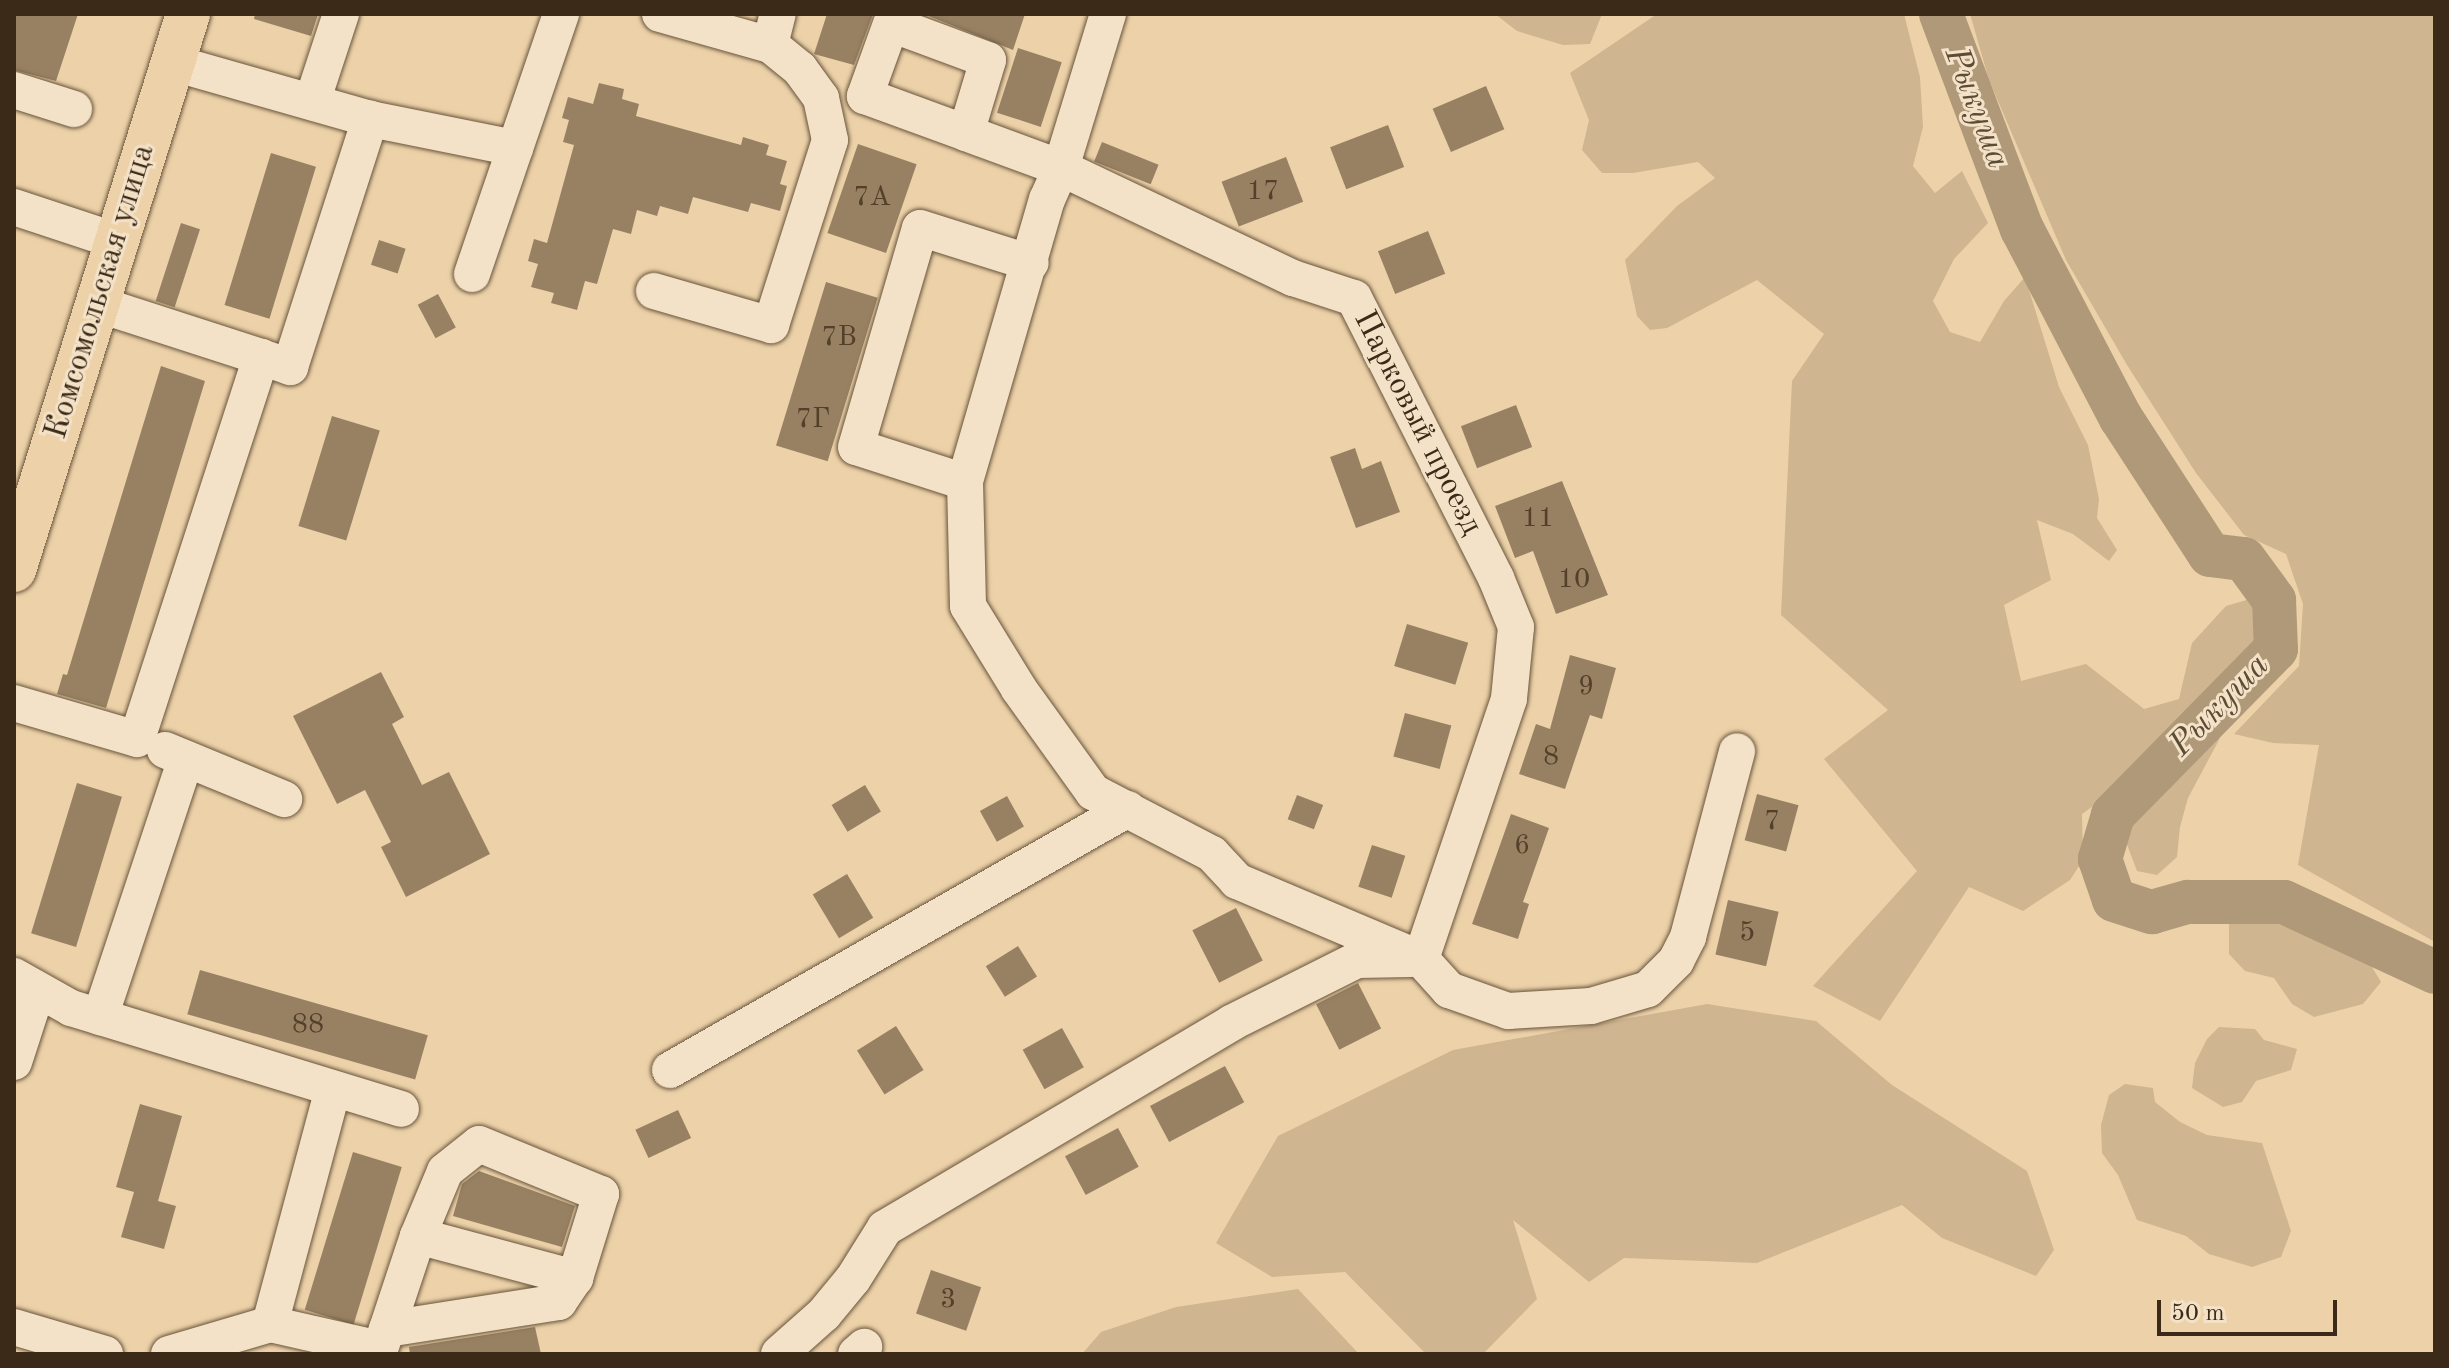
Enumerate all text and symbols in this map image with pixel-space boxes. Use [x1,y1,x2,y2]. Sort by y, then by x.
water label: Рыкуша [1934,41,2018,175]
street label: Комсомольская улица [38,140,164,444]
house number: 17 [1247,175,1279,209]
house number: 7А [853,181,891,215]
street label: Парковый проезд [1344,304,1490,542]
house number: 7В [821,321,857,355]
house number: 7Г [796,403,830,437]
house number: 11 [1522,502,1554,536]
house number: 10 [1558,563,1590,597]
water label: Рыкуша [2161,646,2279,766]
house number: 9 [1578,670,1594,704]
house number: 8 [1543,740,1559,774]
house number: 7 [1764,805,1780,839]
house number: 6 [1514,829,1530,863]
house number: 5 [1739,916,1755,950]
house number: 88 [292,1008,324,1042]
house number: 3 [940,1283,956,1317]
scale bar [2161,1284,2341,1334]
text: 50 m [2171,1302,2225,1326]

